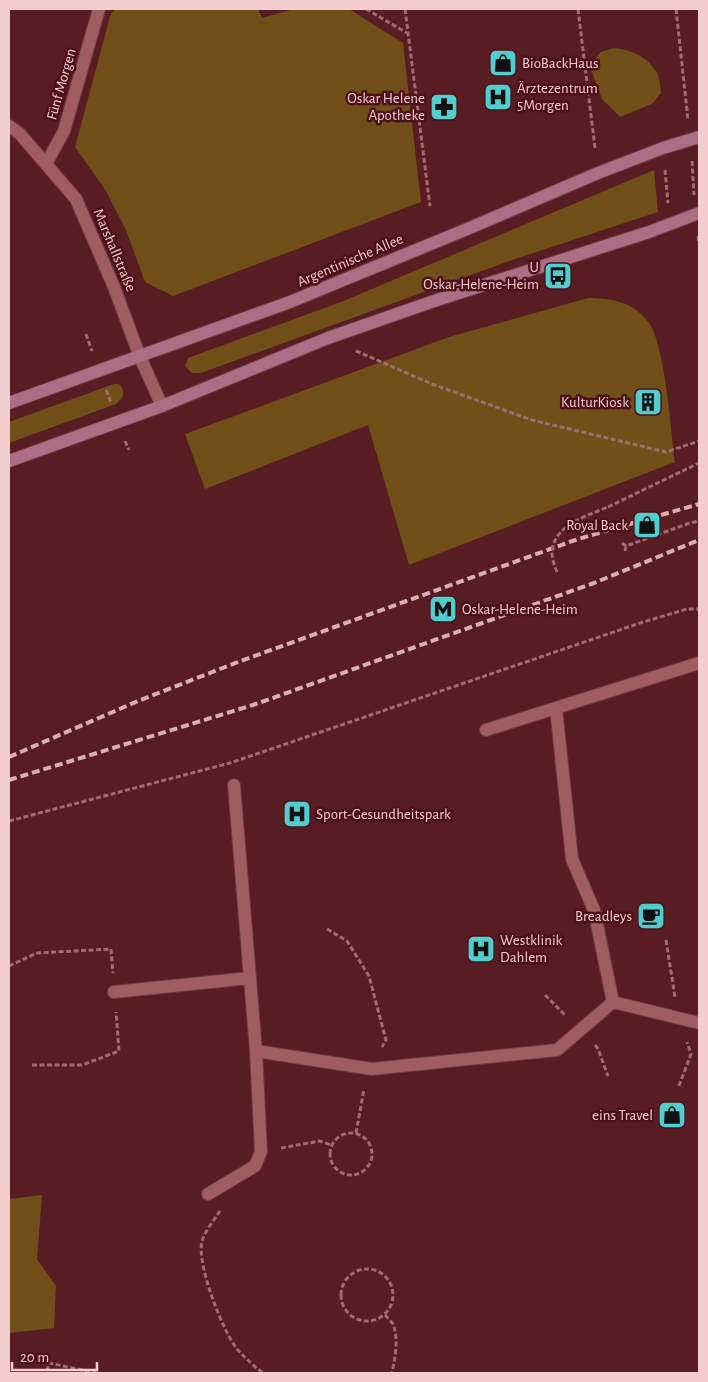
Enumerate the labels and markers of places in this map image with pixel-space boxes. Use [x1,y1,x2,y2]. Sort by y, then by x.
shop icon: BioBackHaus [488,48,518,78]
place label: BioBackHaus [522,56,598,71]
place label: Ärztezentrum 5Morgen [517,80,598,113]
hospital icon: Ärztezentrum 5Morgen [483,82,513,112]
place label: Oskar Helene Apotheke [347,91,425,123]
pharmacy icon: Oskar Helene Apotheke [429,92,459,122]
place label: U Oskar-Helene-Heim [423,260,539,292]
bus stop icon: U Oskar-Helene-Heim [543,261,573,291]
building icon: KulturKiosk [633,387,663,417]
place label: KulturKiosk [561,395,629,410]
shop icon: Royal Back [632,510,662,540]
place label: Royal Back [566,518,628,533]
metro station icon: Oskar-Helene-Heim [428,594,458,624]
place label: Oskar-Helene-Heim [462,602,578,617]
hospital icon: Sport-Gesundheitspark [282,799,312,829]
place label: Sport-Gesundheitspark [316,807,451,822]
cafe icon: Breadleys [636,901,666,931]
place label: Breadleys [575,909,632,924]
place label: Westklinik Dahlem [500,933,563,965]
hospital icon: Westklinik Dahlem [466,934,496,964]
shop icon: eins Travel [657,1100,687,1130]
place label: eins Travel [592,1108,653,1123]

